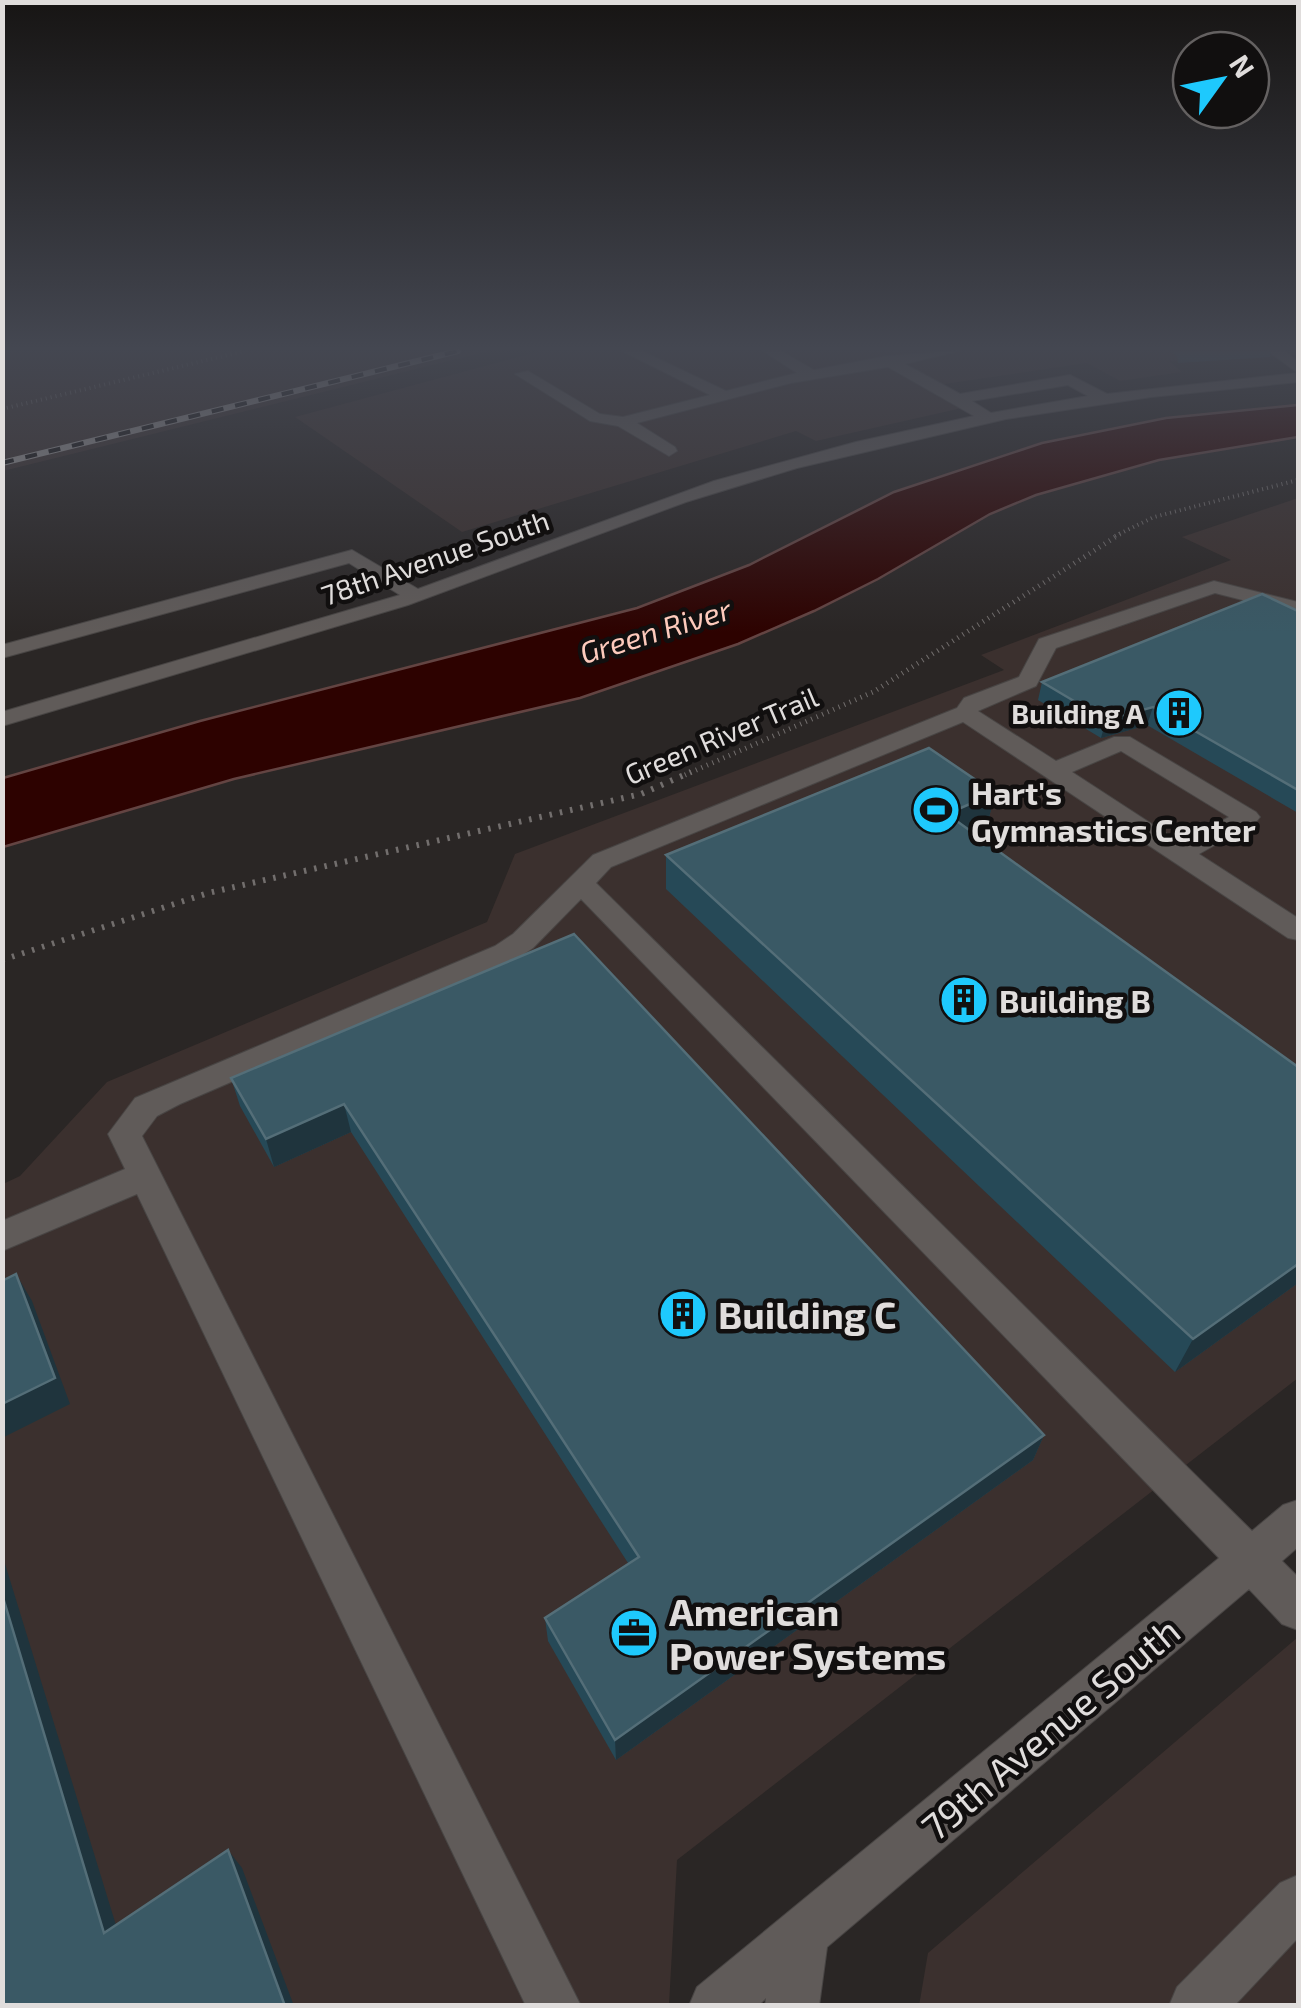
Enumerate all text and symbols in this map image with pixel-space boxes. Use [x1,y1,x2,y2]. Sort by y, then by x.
north arrow [1171,30,1271,130]
text: N [1223,48,1263,84]
street label: 78th Avenue South [317,502,553,612]
water label: Green River [575,590,736,670]
street label: Green River Trail [619,679,823,791]
building icon: Building A [1153,687,1205,739]
place label: Building A [1011,696,1145,730]
place label: Hart's Gymnastics Center [971,773,1256,849]
sports icon: Hart's Gymnastics Center [910,784,962,836]
building icon: Building B [938,974,990,1026]
place label: Building B [999,981,1151,1019]
building icon: Building C [657,1288,709,1340]
place label: Building C [718,1291,896,1337]
place label: American Power Systems [669,1588,946,1678]
office icon: American Power Systems [608,1607,660,1659]
street label: 79th Avenue South [912,1607,1188,1849]

